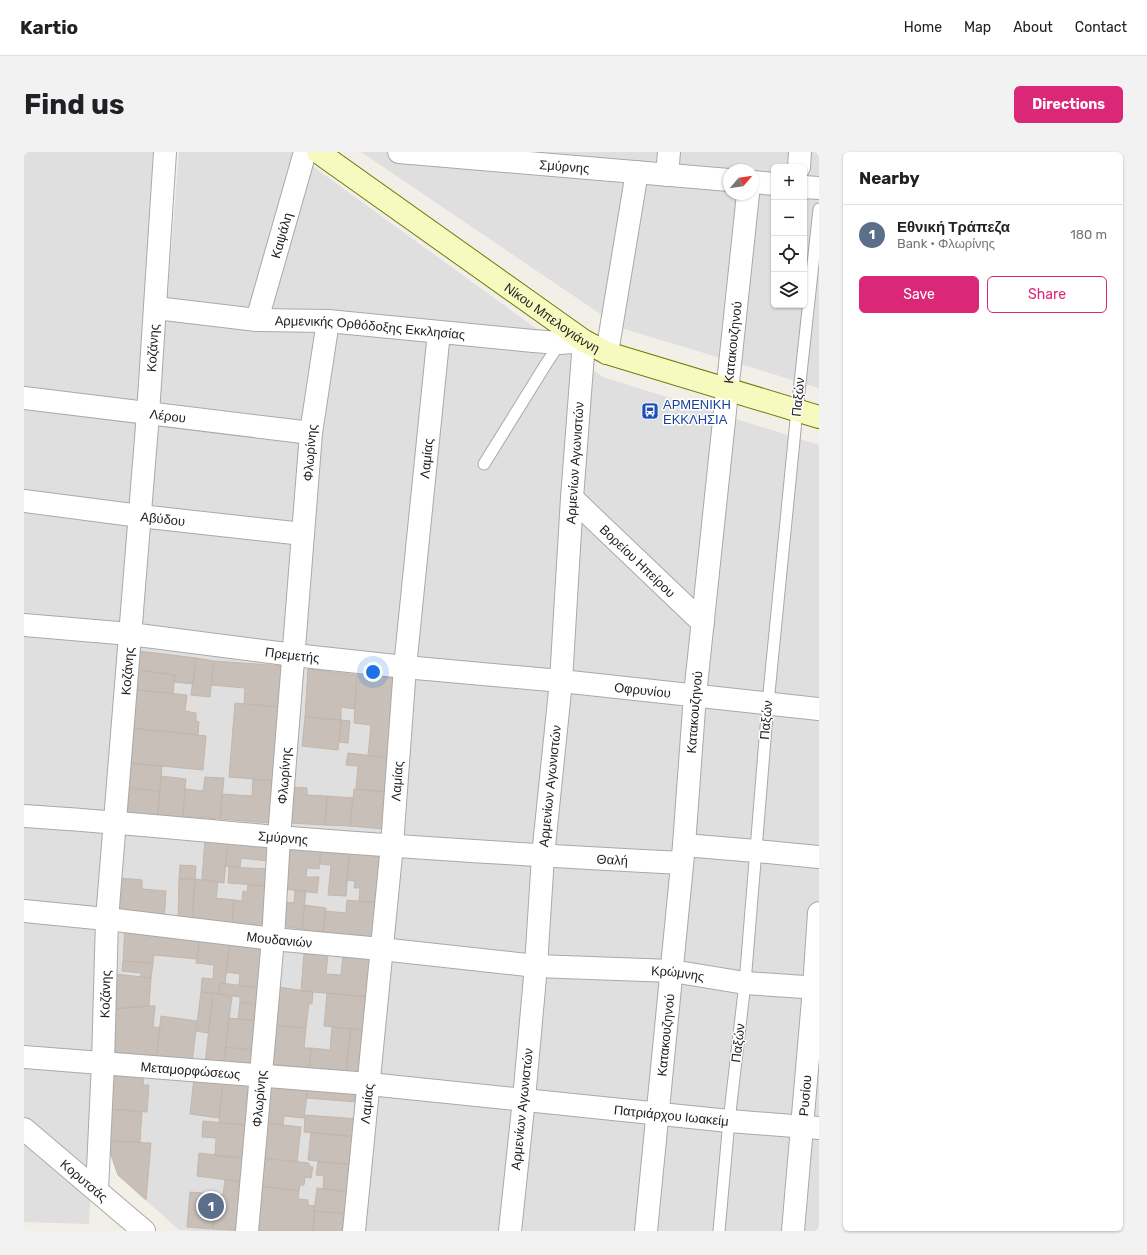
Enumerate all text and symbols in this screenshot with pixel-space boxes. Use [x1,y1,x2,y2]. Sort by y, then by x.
text: Kartio [20,16,78,39]
text: Home [904,19,942,36]
text: Map [964,19,991,36]
text: About [1013,19,1053,36]
text: Contact [1075,19,1127,36]
button: Directions [1014,86,1123,123]
text: Find us [24,88,124,121]
street label: Σμύρνης [539,156,590,176]
north arrow [723,164,759,200]
map controls [771,164,807,308]
button: + [771,164,807,200]
text: Nearby [859,168,920,188]
button: − [771,200,807,236]
street label: Καψάλη [268,211,295,260]
text: Εθνική Τράπεζα [897,218,1010,236]
text: 1 [869,227,875,242]
text: 180 m [1070,227,1107,242]
button: locate [771,236,807,272]
text: Bank · Φλωρίνης [897,236,995,251]
button: layers [771,272,807,308]
button: Save [859,276,979,313]
button: Share [987,276,1107,313]
street label: Νίκου Μπελογιάννη [502,280,602,355]
street label: Κατακουζηνού [721,300,744,384]
street label: Αρμενικής Ορθόδοξης Εκκλησίας [275,313,466,342]
street label: Κοζάνης [143,323,161,373]
street label: Παξών [788,377,808,417]
place label: ΑΡΜΕΝΙΚΗ ΕΚΚΛΗΣΙΑ [663,397,731,427]
street label: Αρμενίων Αγωνιστών [563,401,587,525]
bus stop icon: ΑΡΜΕΝΙΚΗ ΕΚΚΛΗΣΙΑ [640,401,660,421]
street label: Λέρου [149,406,187,425]
street label: Φλωρίνης [300,423,320,482]
street label: Λαμίας [417,438,436,479]
street label: Αβύδου [140,509,186,528]
street label: Βορείου Ηπείρου [597,521,679,600]
street label: Πρεμετής [264,644,320,665]
street label: Κοζάνης [118,646,137,696]
your location [363,662,383,682]
street label: Κατακουζηνού [683,670,705,754]
street label: Οφρυνίου [613,679,672,700]
street label: Παξών [757,700,775,740]
street label: Αρμενίων Αγωνιστών [536,724,564,848]
street label: Φλωρίνης [274,746,294,805]
street label: Λαμίας [388,760,406,802]
street label: Σμύρνης [258,828,309,847]
street label: Θαλή [596,851,628,868]
street label: Μουδανιών [246,928,313,950]
street label: Κρώμνης [651,963,706,984]
street label: Κοζάνης [97,970,113,1018]
street label: Κατακουζηνού [654,993,677,1077]
street label: Παξών [728,1023,748,1063]
street label: Αρμενίων Αγωνιστών [508,1047,536,1171]
street label: Μεταμορφώσεως [140,1059,241,1081]
street label: Φλωρίνης [249,1069,269,1128]
street label: Ρυσίου [795,1074,814,1117]
street label: Λαμίας [357,1083,376,1124]
street label: Πατριάρχου Ιωακείμ [613,1102,729,1128]
street label: Κορυτσάς [58,1156,111,1204]
pin: 1 [198,1191,224,1221]

